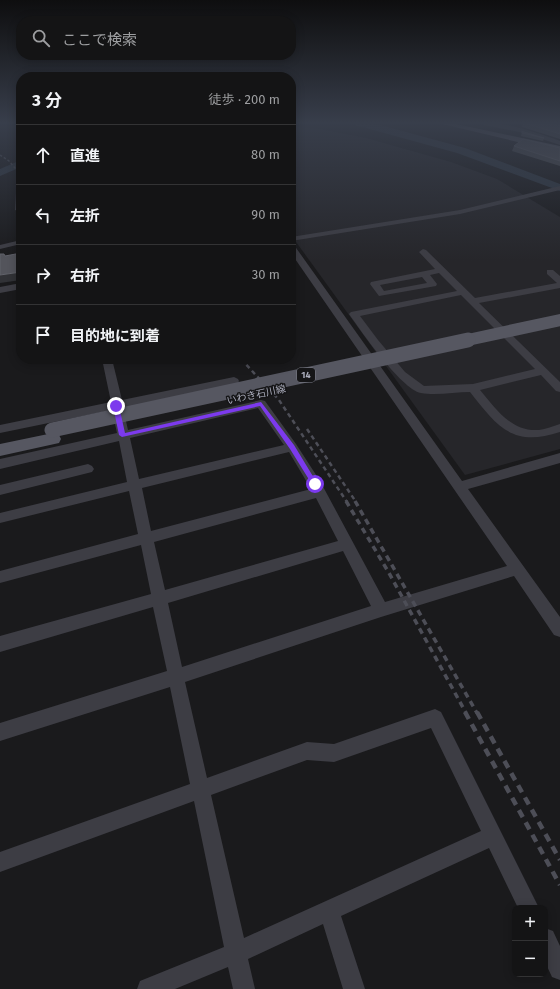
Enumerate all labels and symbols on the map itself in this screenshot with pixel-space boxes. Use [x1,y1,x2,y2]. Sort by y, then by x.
road number: 14 [297,368,315,382]
street label: いわき石川線 [226,383,287,407]
route end [107,397,125,415]
route start [306,475,324,493]

